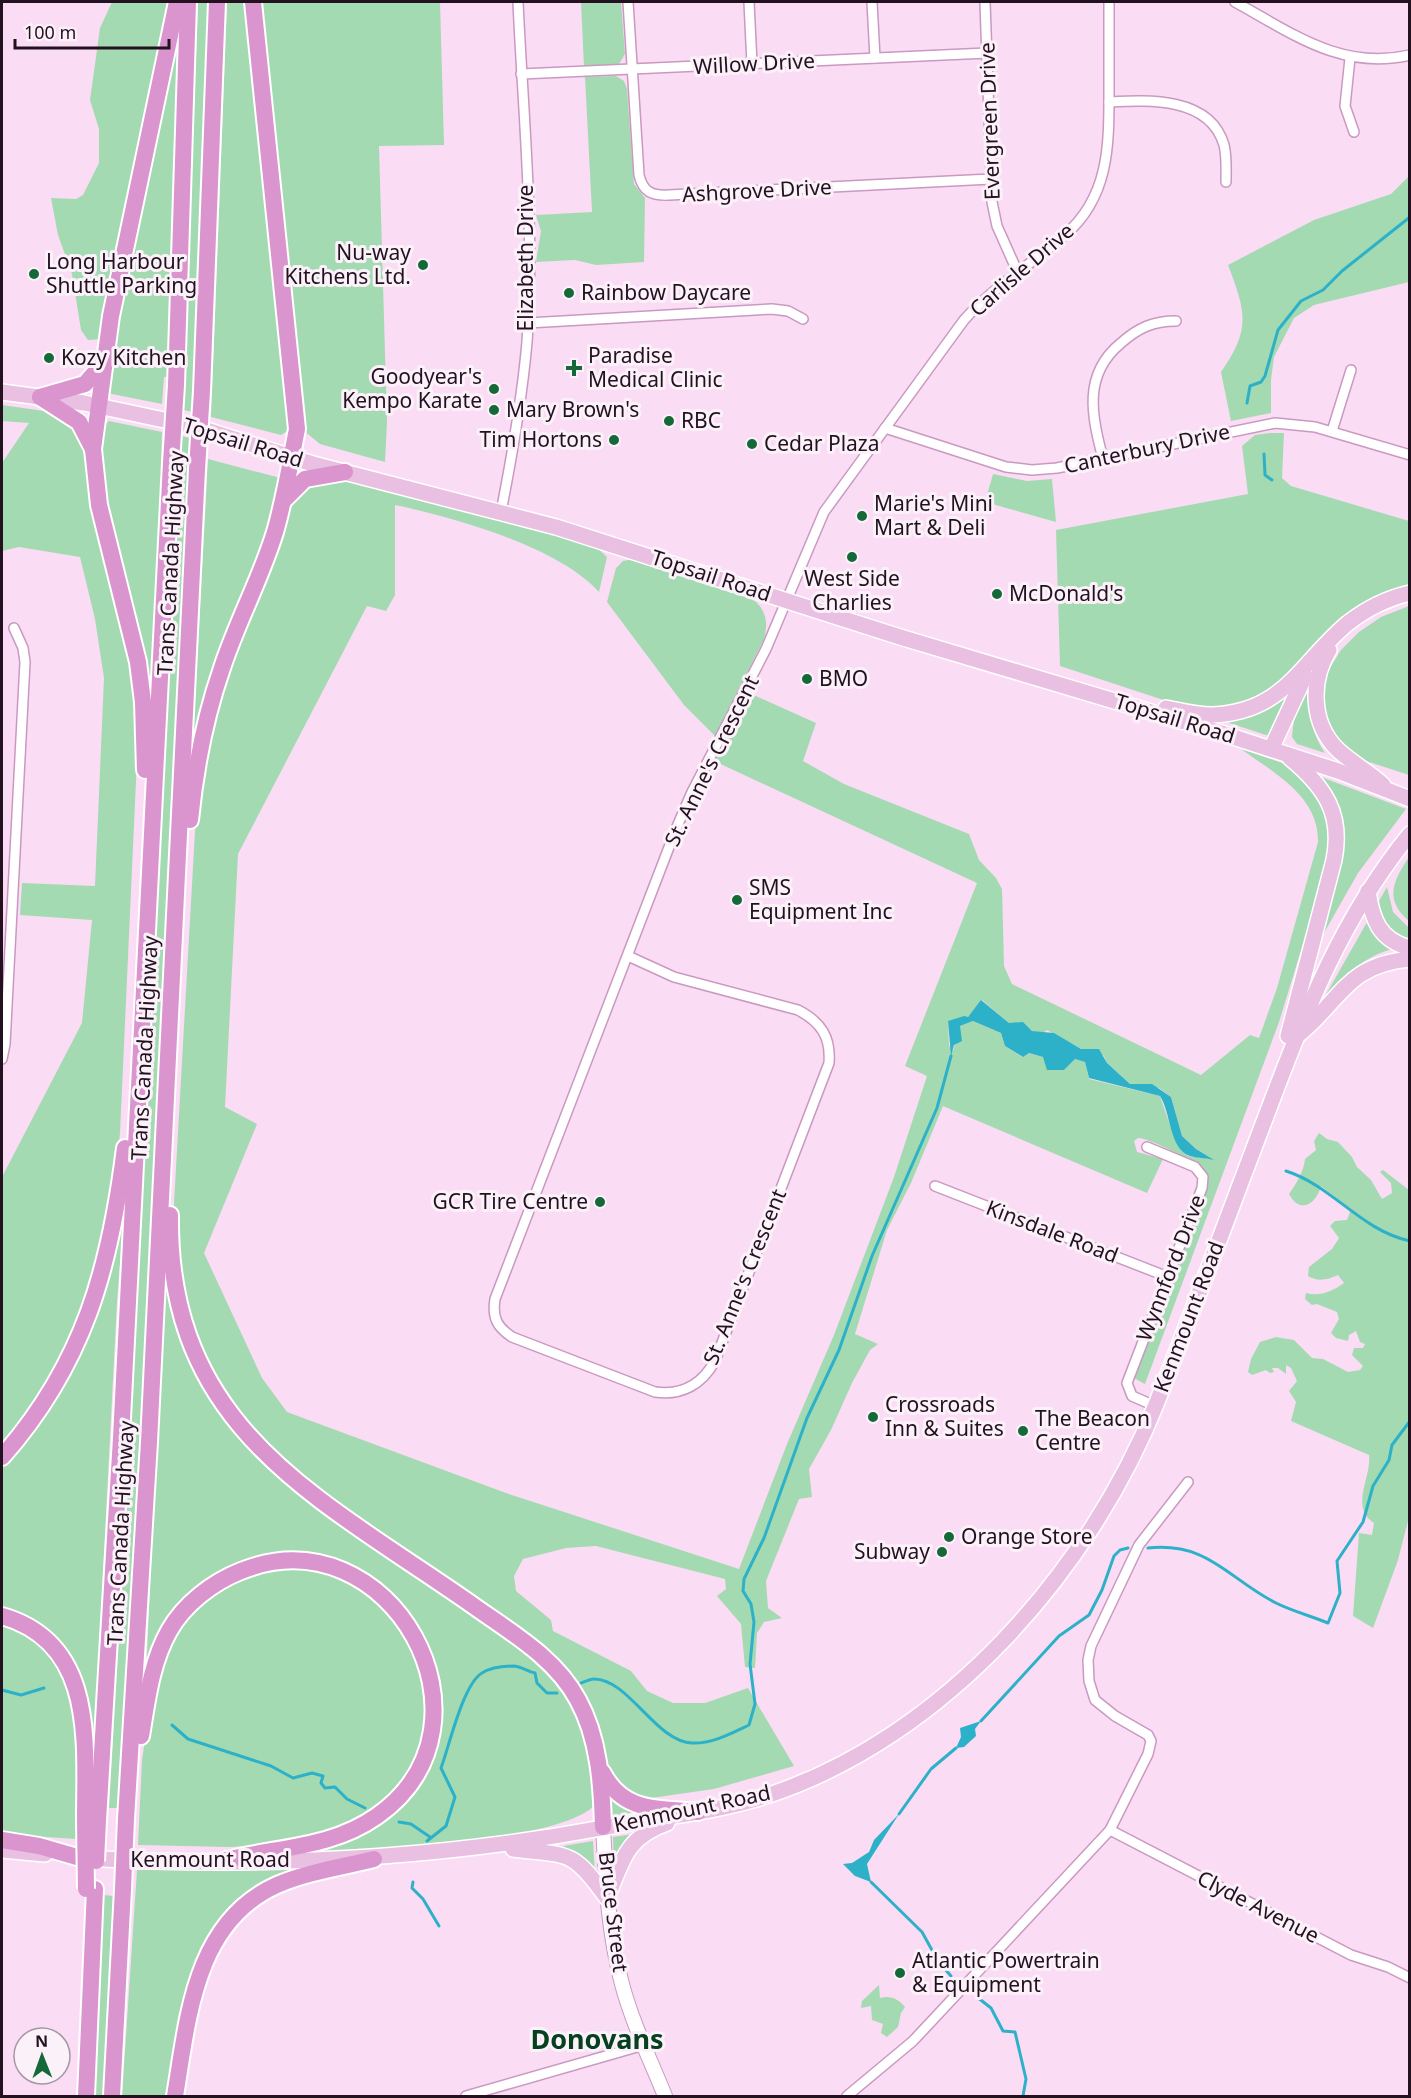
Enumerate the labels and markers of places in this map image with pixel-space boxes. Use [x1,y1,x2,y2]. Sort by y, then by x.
place label: Nu-way Kitchens Ltd. [284,238,411,290]
place label: Long Harbour Shuttle Parking [46,247,197,299]
marker: Nu-way Kitchens Ltd. [416,258,430,272]
marker: Long Harbour Shuttle Parking [27,267,41,281]
place label: Rainbow Daycare [581,278,751,306]
marker: Rainbow Daycare [562,286,576,300]
place label: Paradise Medical Clinic [588,341,723,393]
place label: Kozy Kitchen [61,343,186,371]
marker: Kozy Kitchen [42,351,56,365]
marker: Paradise Medical Clinic [565,359,583,377]
place label: Goodyear's Kempo Karate [342,362,482,414]
marker: Goodyear's Kempo Karate [487,382,501,396]
place label: Mary Brown's [506,395,639,423]
marker: Mary Brown's [487,403,501,417]
place label: RBC [681,406,721,434]
marker: RBC [662,414,676,428]
place label: Tim Hortons [480,425,602,453]
place label: Cedar Plaza [764,429,880,457]
marker: Tim Hortons [607,433,621,447]
marker: Cedar Plaza [745,437,759,451]
place label: Marie's Mini Mart & Deli [874,489,993,541]
marker: Marie's Mini Mart & Deli [855,509,869,523]
marker: West Side Charlies [845,550,859,564]
place label: West Side Charlies [804,564,900,616]
place label: McDonald's [1009,579,1123,607]
marker: McDonald's [990,587,1004,601]
place label: BMO [819,664,868,692]
marker: BMO [800,672,814,686]
place label: SMS Equipment Inc [749,873,893,925]
marker: SMS Equipment Inc [730,893,744,907]
place label: GCR Tire Centre [432,1187,588,1215]
marker: GCR Tire Centre [593,1195,607,1209]
place label: Crossroads Inn & Suites [885,1390,1004,1442]
place label: The Beacon Centre [1035,1404,1150,1456]
marker: Crossroads Inn & Suites [866,1410,880,1424]
marker: The Beacon Centre [1016,1424,1030,1438]
place label: Orange Store [961,1522,1093,1550]
marker: Orange Store [942,1530,956,1544]
place label: Subway [854,1537,930,1565]
marker: Subway [935,1545,949,1559]
place label: Atlantic Powertrain & Equipment [912,1946,1100,1998]
marker: Atlantic Powertrain & Equipment [893,1966,907,1980]

